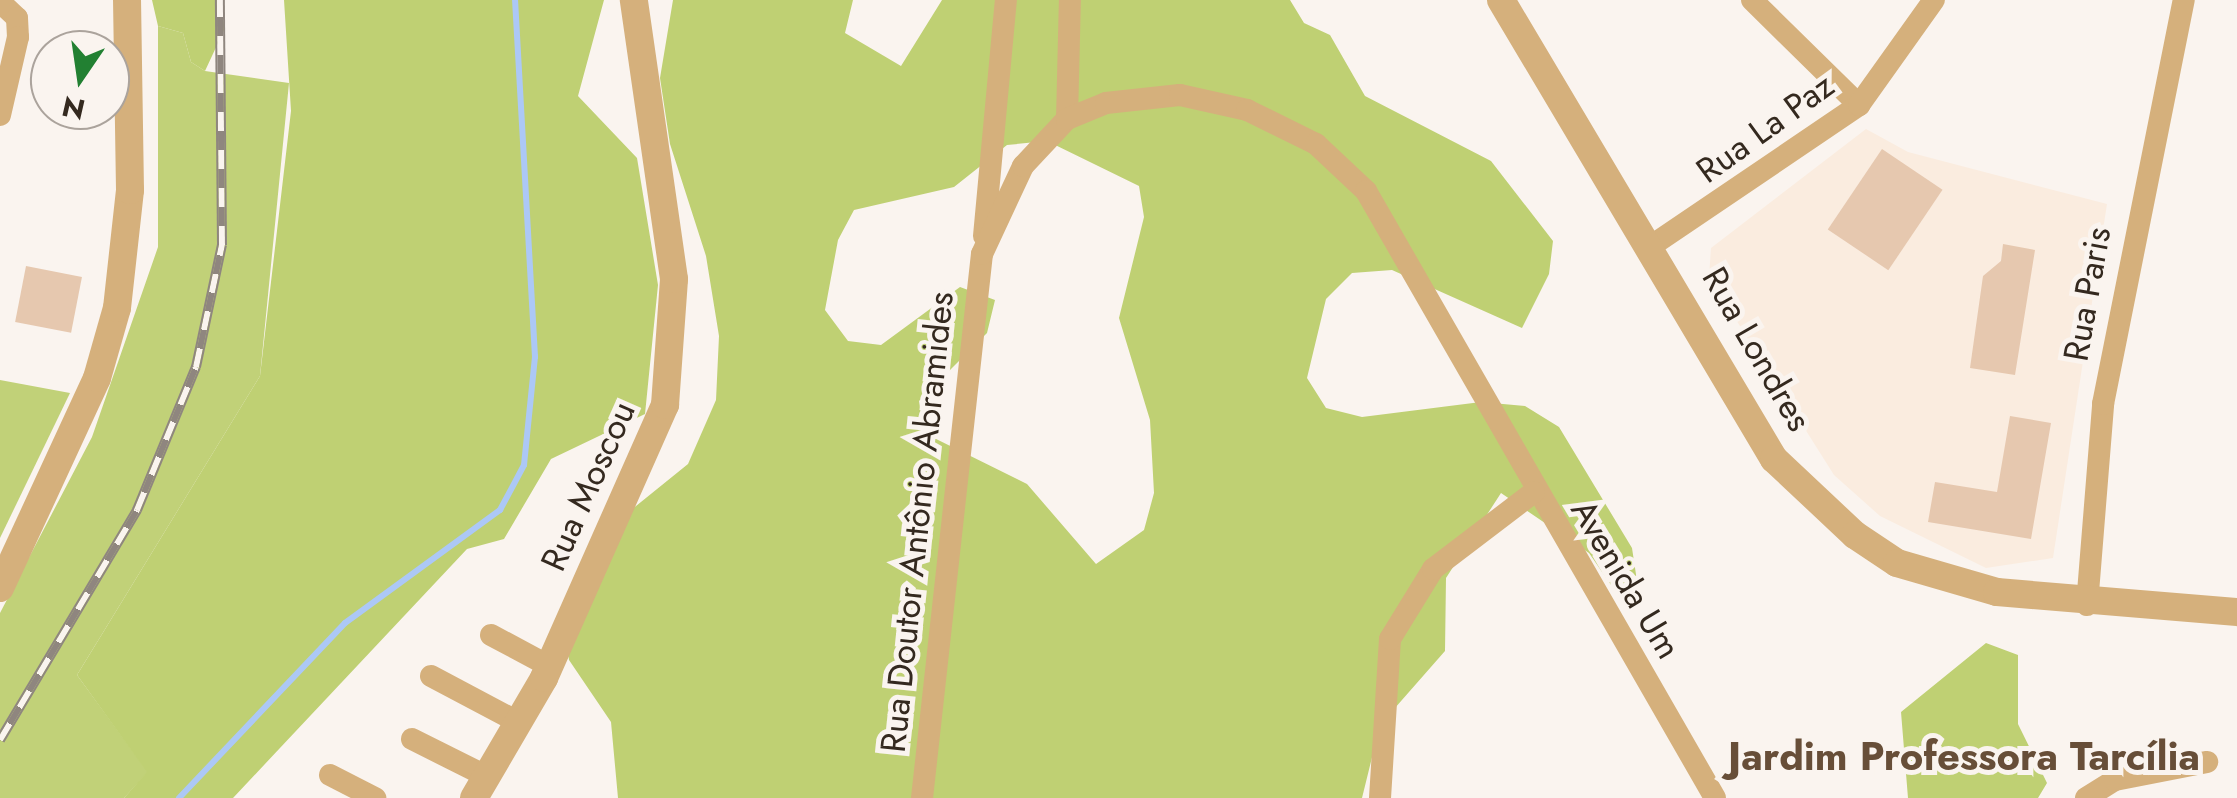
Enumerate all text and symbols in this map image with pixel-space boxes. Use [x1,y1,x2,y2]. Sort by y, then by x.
north arrow [30,30,130,130]
street label: Rua La Paz [1688,64,1842,192]
text: N [58,85,89,130]
street label: Rua Paris [2055,224,2119,364]
street label: Rua Londres [1693,260,1821,438]
street label: Rua Doutor Antônio Abramides [872,290,962,754]
street label: Rua Moscou [532,395,644,577]
street label: Avenida Um [1562,492,1690,666]
district label: Jardim Professora Tarcília [1728,732,2200,780]

